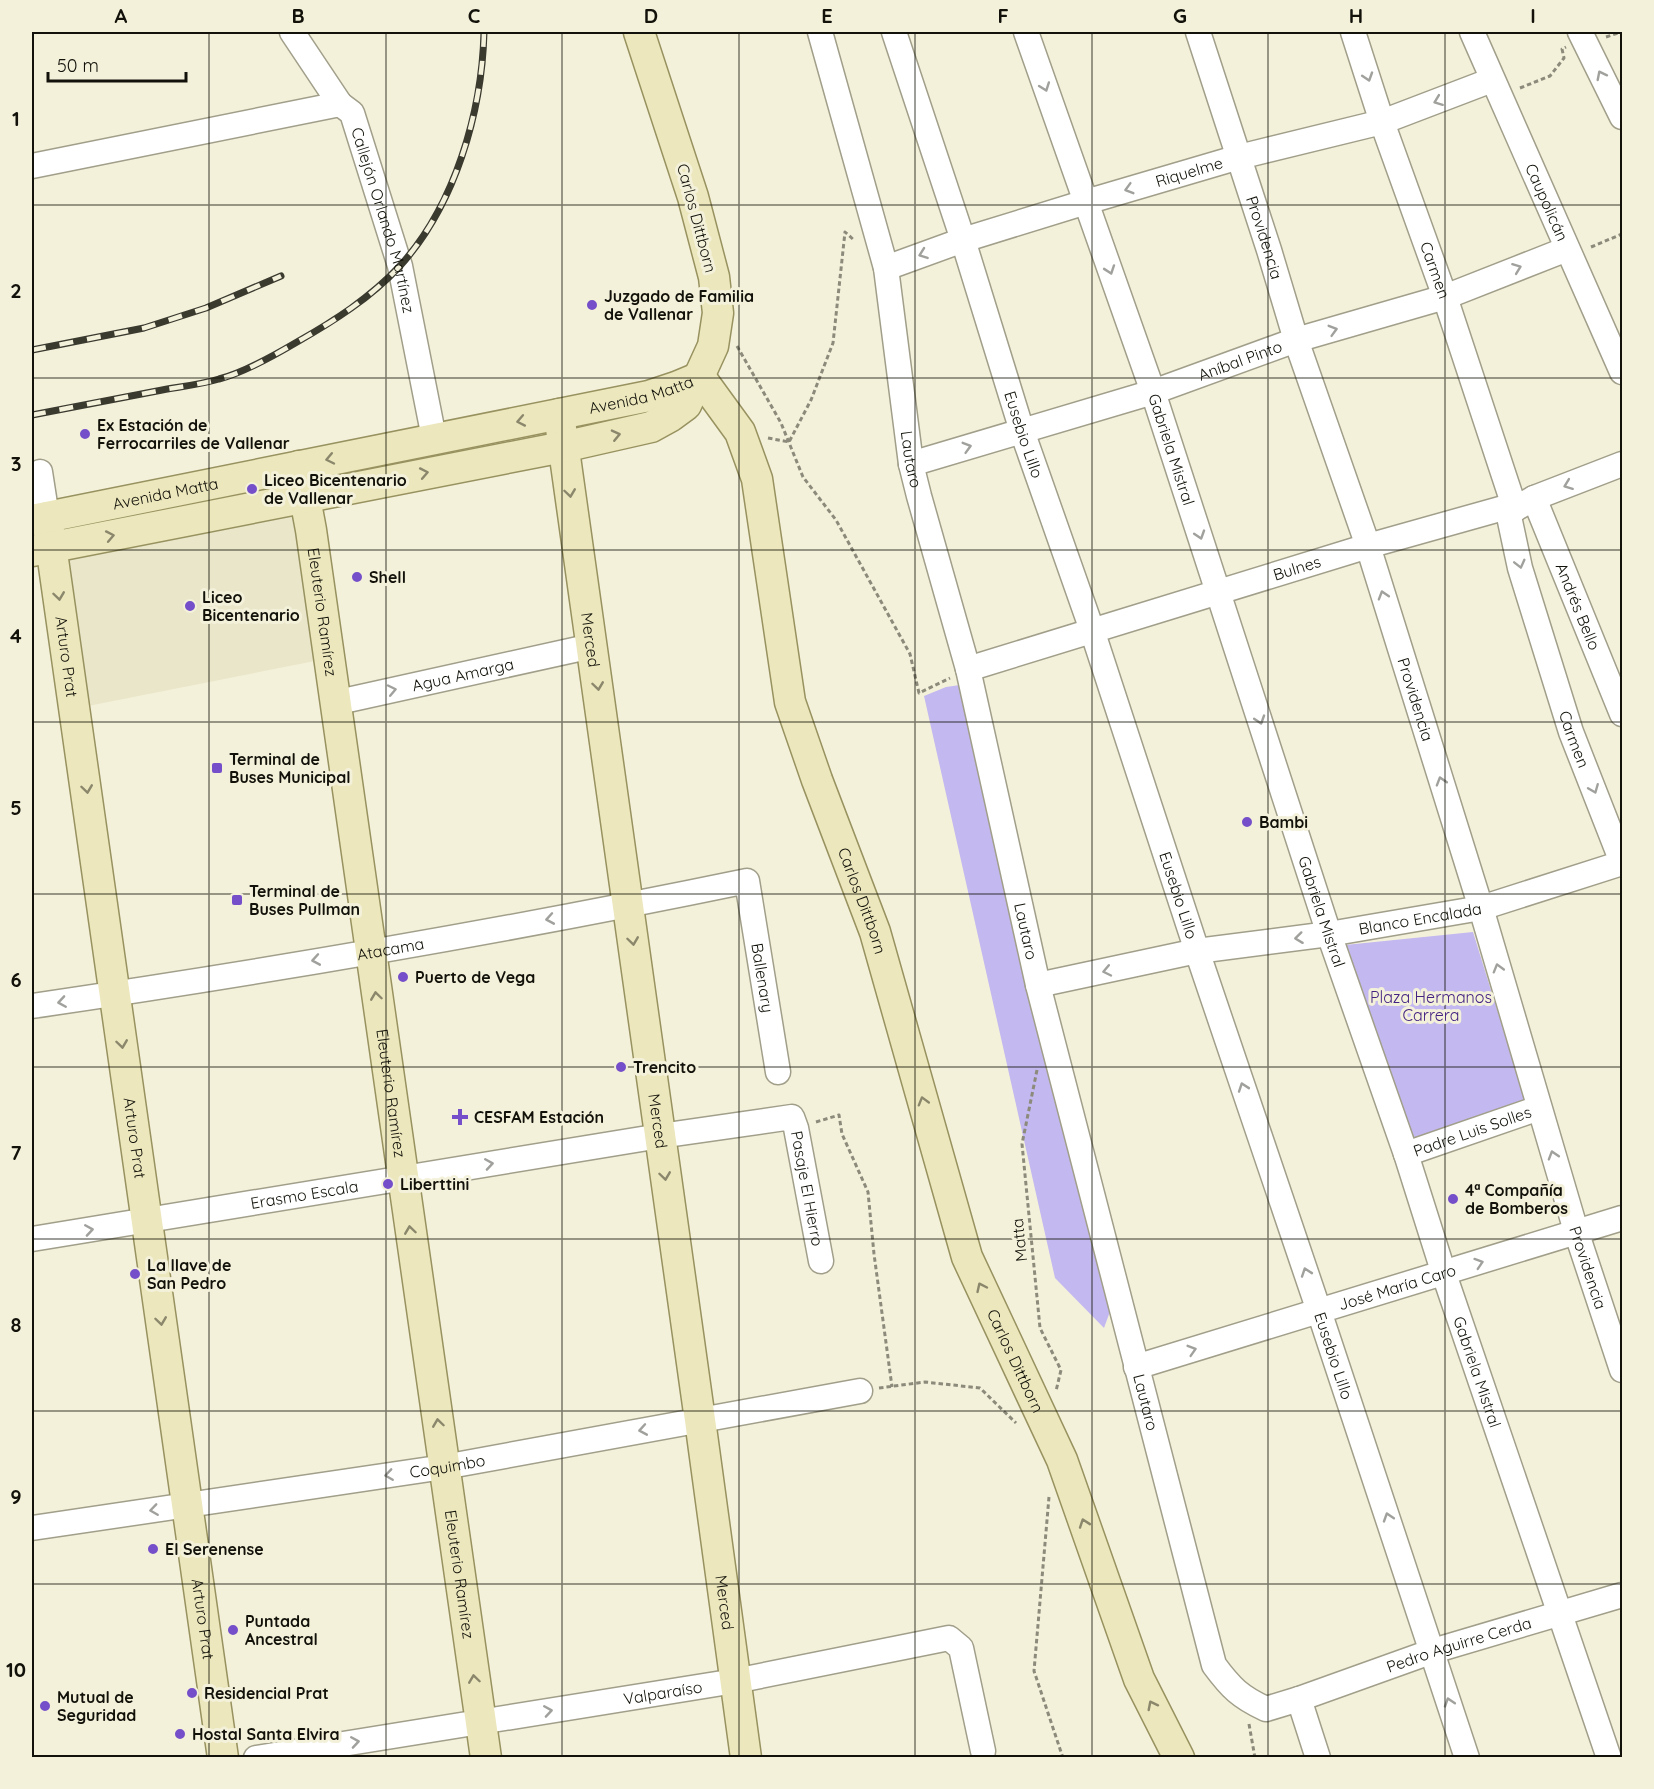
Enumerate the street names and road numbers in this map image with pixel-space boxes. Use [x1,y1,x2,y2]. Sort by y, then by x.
street label: Callejón Orlando Martínez [347,125,419,315]
street label: Riquelme [1153,152,1225,191]
street label: Caupolicán [1521,160,1573,244]
street label: Carlos Dittborn [673,161,721,275]
street label: Providencia [1242,193,1287,281]
street label: Carmen [1416,239,1455,301]
street label: Aníbal Pinto [1195,336,1285,385]
street label: Avenida Matta [587,371,696,418]
street label: Eusebio Lillo [1000,389,1048,481]
street label: Gabriela Mistral [1144,391,1199,508]
street label: Lautaro [897,429,927,490]
street label: Avenida Matta [111,473,220,514]
street label: Eleuterio Ramírez [304,546,342,678]
street label: Bulnes [1270,551,1323,585]
street label: Andrés Bello [1551,560,1605,653]
street label: Merced [577,611,604,668]
street label: Arturo Prat [51,615,82,698]
street label: Agua Amarga [410,654,516,695]
street label: Providencia [1393,655,1438,743]
street label: Carmen [1555,708,1594,771]
street label: Carlos Dittborn [834,845,891,956]
street label: Eusebio Lillo [1155,849,1202,941]
street label: Gabriela Mistral [1294,853,1350,970]
street label: Blanco Encalada [1357,898,1483,939]
street label: Lautaro [1010,901,1042,962]
street label: Atacama [355,933,426,964]
street label: Ballenary [747,941,778,1014]
street label: Eleuterio Ramírez [372,1027,410,1159]
street label: Merced [644,1092,672,1150]
street label: Arturo Prat [119,1096,151,1180]
street label: Padre Luis Solles [1411,1101,1534,1161]
street label: Pasaje El Hierro [787,1129,828,1248]
street label: Erasmo Escala [249,1176,360,1213]
street label: Matta [1007,1217,1031,1263]
street label: Providencia [1565,1224,1611,1312]
street label: José María Caro [1336,1260,1458,1314]
street label: Carlos Dittborn [983,1306,1048,1416]
street label: Eusebio Lillo [1310,1310,1358,1402]
street label: Gabriela Mistral [1449,1314,1506,1430]
street label: Lautaro [1129,1372,1163,1433]
street label: Coquimbo [408,1450,487,1482]
street label: Eleuterio Ramírez [441,1509,479,1640]
street label: Merced [711,1574,738,1631]
street label: Arturo Prat [188,1577,219,1661]
street label: Pedro Aguirre Cerda [1384,1612,1534,1677]
street label: Valparaíso [622,1676,704,1709]

